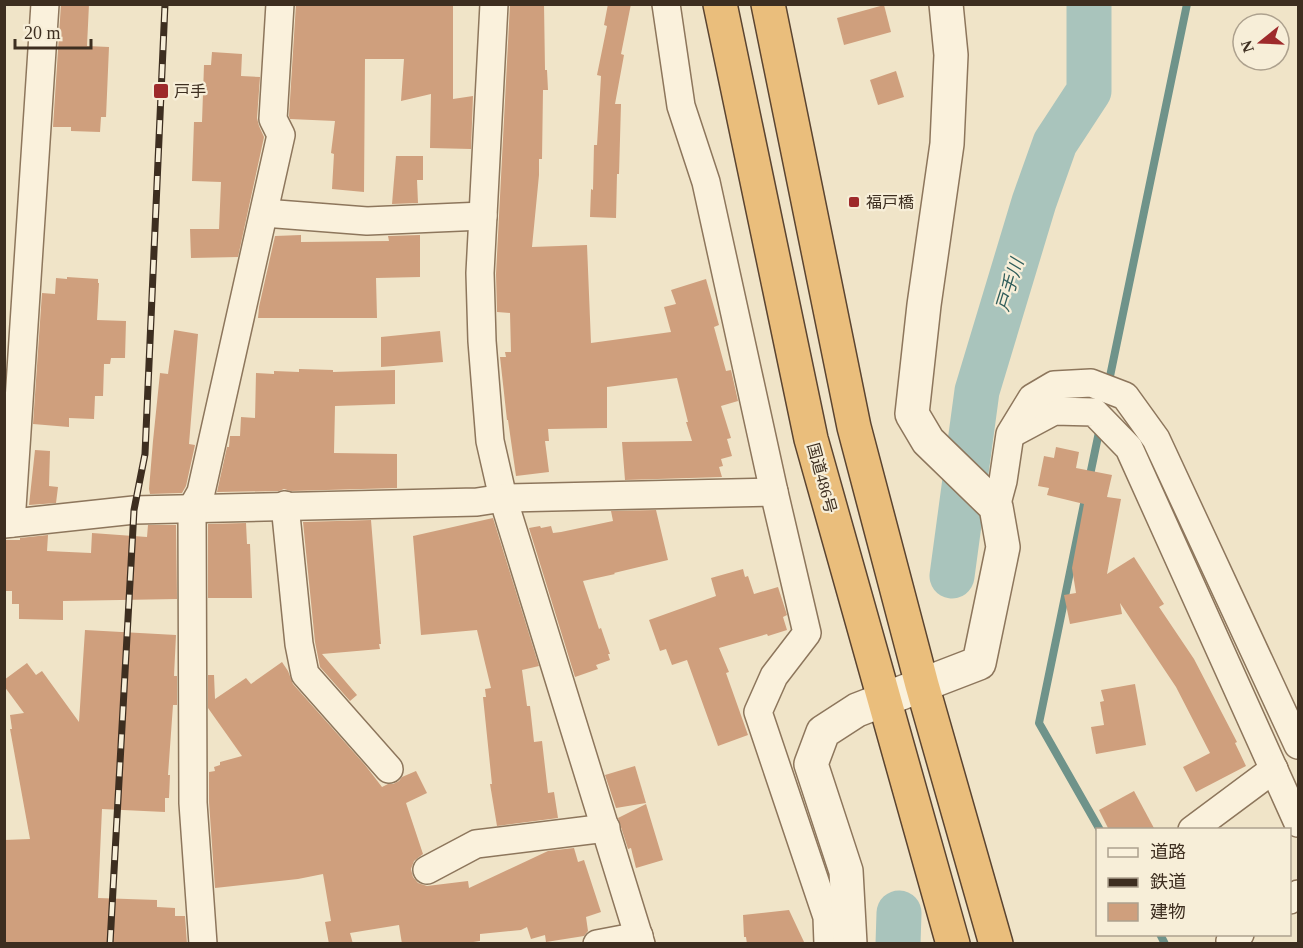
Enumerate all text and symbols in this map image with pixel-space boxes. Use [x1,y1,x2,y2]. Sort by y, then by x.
scale bar [15,12,92,50]
north arrow [1231,12,1291,72]
text: 20 m [24,23,61,43]
text: N [1237,38,1257,55]
marker: 戸手 [152,82,170,100]
place label: 戸手 [174,83,206,100]
place label: 福戸橋 [866,194,914,211]
marker: 福戸橋 [847,195,861,209]
water label: 戸手川 [993,254,1028,314]
street label: 国道486号 [804,441,840,515]
legend [1096,828,1291,936]
text: 道路 [1150,842,1186,862]
text: 鉄道 [1150,872,1186,892]
text: 建物 [1150,902,1186,922]

